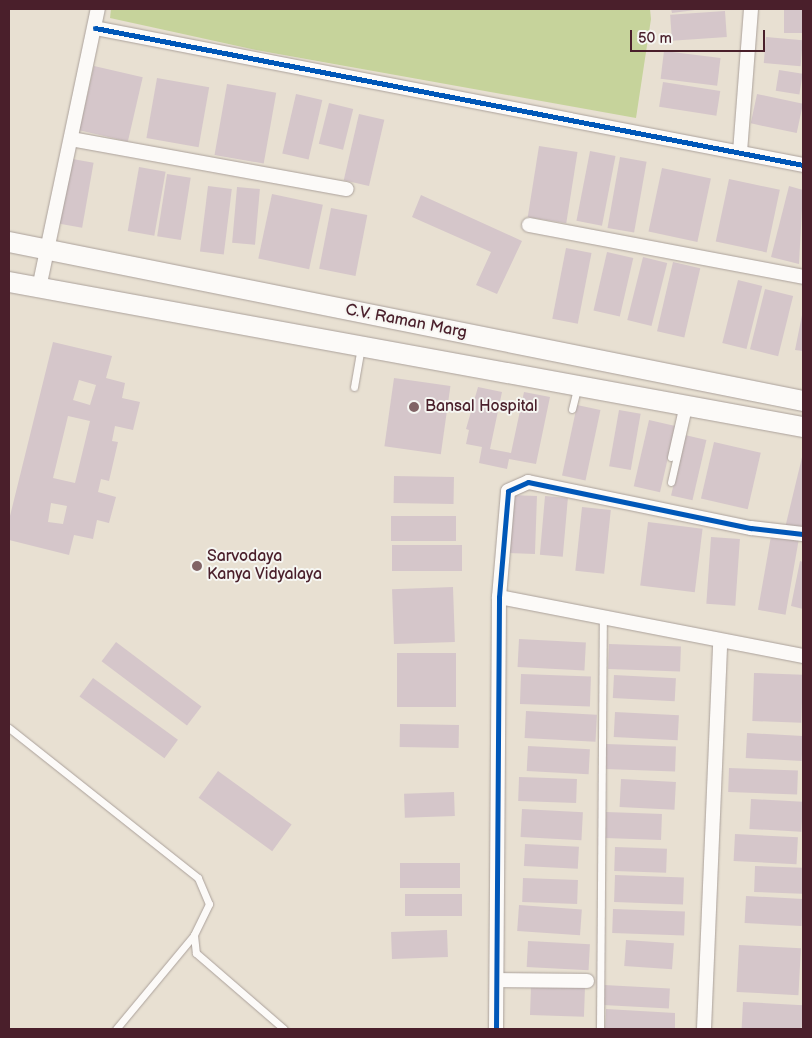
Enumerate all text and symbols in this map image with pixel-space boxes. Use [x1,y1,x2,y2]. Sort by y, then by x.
scale bar [632,20,767,52]
text: 50 m [638,29,672,48]
street label: C.V. Raman Marg [344,301,468,343]
place label: Bansal Hospital [425,397,538,417]
marker: Bansal Hospital [407,400,421,414]
place label: Sarvodaya Kanya Vidyalaya [207,547,322,585]
marker: Sarvodaya Kanya Vidyalaya [191,560,203,572]

